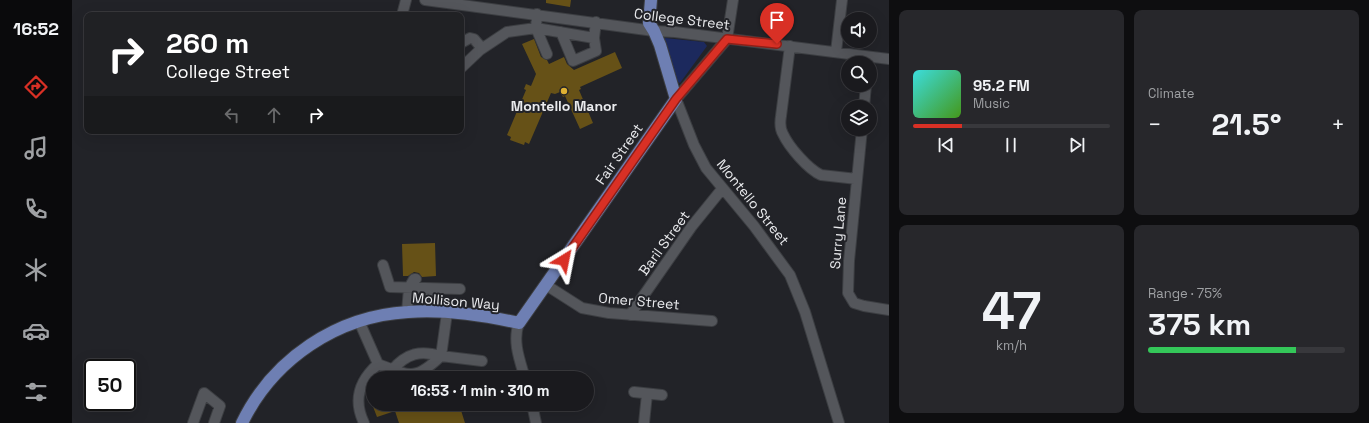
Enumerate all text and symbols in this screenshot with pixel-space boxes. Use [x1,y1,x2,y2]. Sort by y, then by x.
pin [760,3,794,44]
street label: College Street [633,4,731,34]
icon: arrive [766,9,788,31]
map controls [841,12,877,136]
button: sound [841,12,877,48]
text: 16:52 [13,17,59,40]
text: 260 m [166,25,249,61]
icon: right [100,28,152,80]
button: search [841,56,877,92]
text: College Street [166,60,290,83]
icon: directions [22,73,50,101]
text: 95.2 FM [973,76,1030,95]
text: Climate [1148,85,1194,102]
marker: Montello Manor [559,86,569,96]
text: Music [973,95,1010,112]
place label: Montello Manor [511,97,618,115]
button: layers [841,100,877,136]
icon: left [221,104,243,126]
icon: ahead [263,104,285,126]
icon: right [305,104,327,126]
text: 21.5° [1211,105,1282,144]
text: − [1148,110,1162,138]
text: + [1331,110,1345,138]
street label: Fair Street [591,120,647,188]
icon: music [22,134,50,162]
icon: previous [935,134,957,156]
icon: pause [1000,134,1022,156]
icon: next [1066,134,1088,156]
street label: Montello Street [713,155,793,249]
icon: phone [22,195,50,223]
street label: Surry Lane [826,196,850,270]
street label: Baril Street [634,207,694,279]
position arrow [543,239,585,281]
icon: climate [22,256,50,284]
text: 47 [982,278,1041,344]
text: Range · 75% [1148,285,1222,302]
street label: Mollison Way [412,288,500,314]
street label: Omer Street [598,288,680,314]
text: 375 km [1148,305,1251,344]
icon: car [22,317,50,345]
text: km/h [996,337,1027,354]
speed limit sign: 50 [84,359,136,411]
icon: filters [22,378,50,406]
text: 16:53 · 1 min · 310 m [410,381,550,400]

